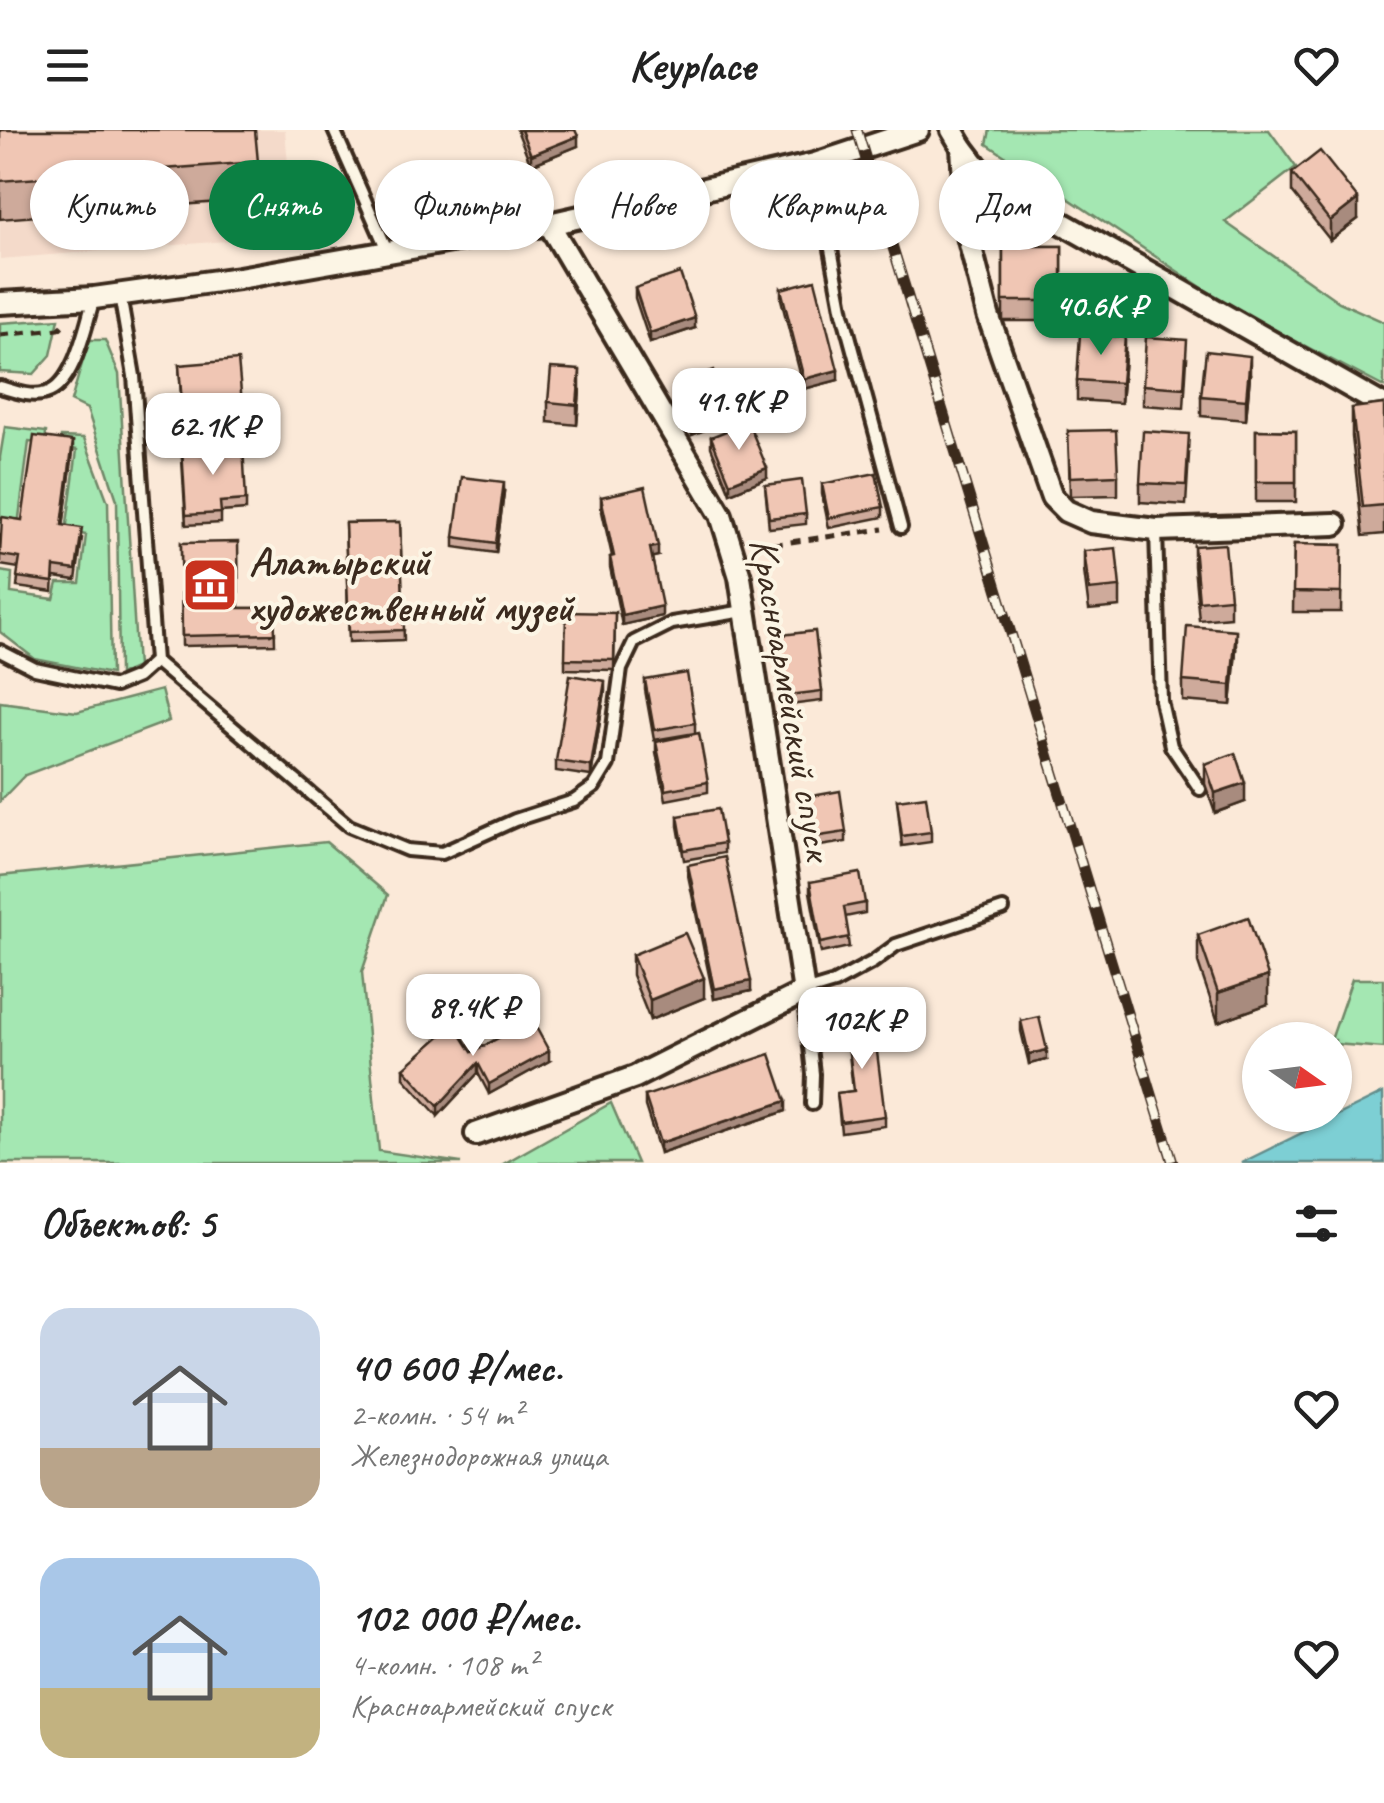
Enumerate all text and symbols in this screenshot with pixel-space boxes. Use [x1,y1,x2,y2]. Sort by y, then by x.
text: Keyplace [629,37,755,94]
icon: menu [40,38,95,93]
icon: heart [1289,38,1344,93]
chip: Купить [30,160,189,250]
chip: Снять [209,160,355,250]
chip: Фильтры [375,160,554,250]
chip: Новое [574,160,710,250]
chip: Квартира [730,160,919,250]
chip: Дом [939,160,1065,250]
pin: 40.6K ₽ [1009,273,1193,358]
text: 40.6K ₽ [1056,285,1146,326]
pin: 41.9K ₽ [647,368,831,453]
text: 41.9K ₽ [694,380,784,421]
pin: 62.1K ₽ [121,393,305,478]
text: 62.1K ₽ [168,405,258,446]
street label: Красноармейский спуск [738,534,845,867]
place label: Алатырский художественный музей [249,537,576,633]
museum icon: Алатырский художественный музей [180,555,240,615]
pin: 89.4K ₽ [381,974,565,1059]
text: 89.4K ₽ [428,986,518,1027]
pin: 102K ₽ [781,987,943,1072]
text: 102K ₽ [820,999,904,1040]
north arrow [1242,1022,1352,1132]
map controls [1242,1022,1352,1132]
icon: filters [1289,1196,1344,1251]
text: Объектов: 5 [40,1197,215,1250]
text: 40 600 ₽/мес. [350,1341,562,1394]
icon: home [120,1348,240,1468]
icon: heart [1289,1381,1344,1436]
text: 2-комн. · 54 m² [350,1394,522,1435]
text: Железнодорожная улица [350,1435,607,1476]
text: 102 000 ₽/мес. [350,1591,580,1644]
icon: home [120,1598,240,1718]
icon: heart [1289,1631,1344,1686]
text: 4-комн. · 108 m² [350,1644,537,1685]
text: Красноармейский спуск [350,1685,611,1726]

